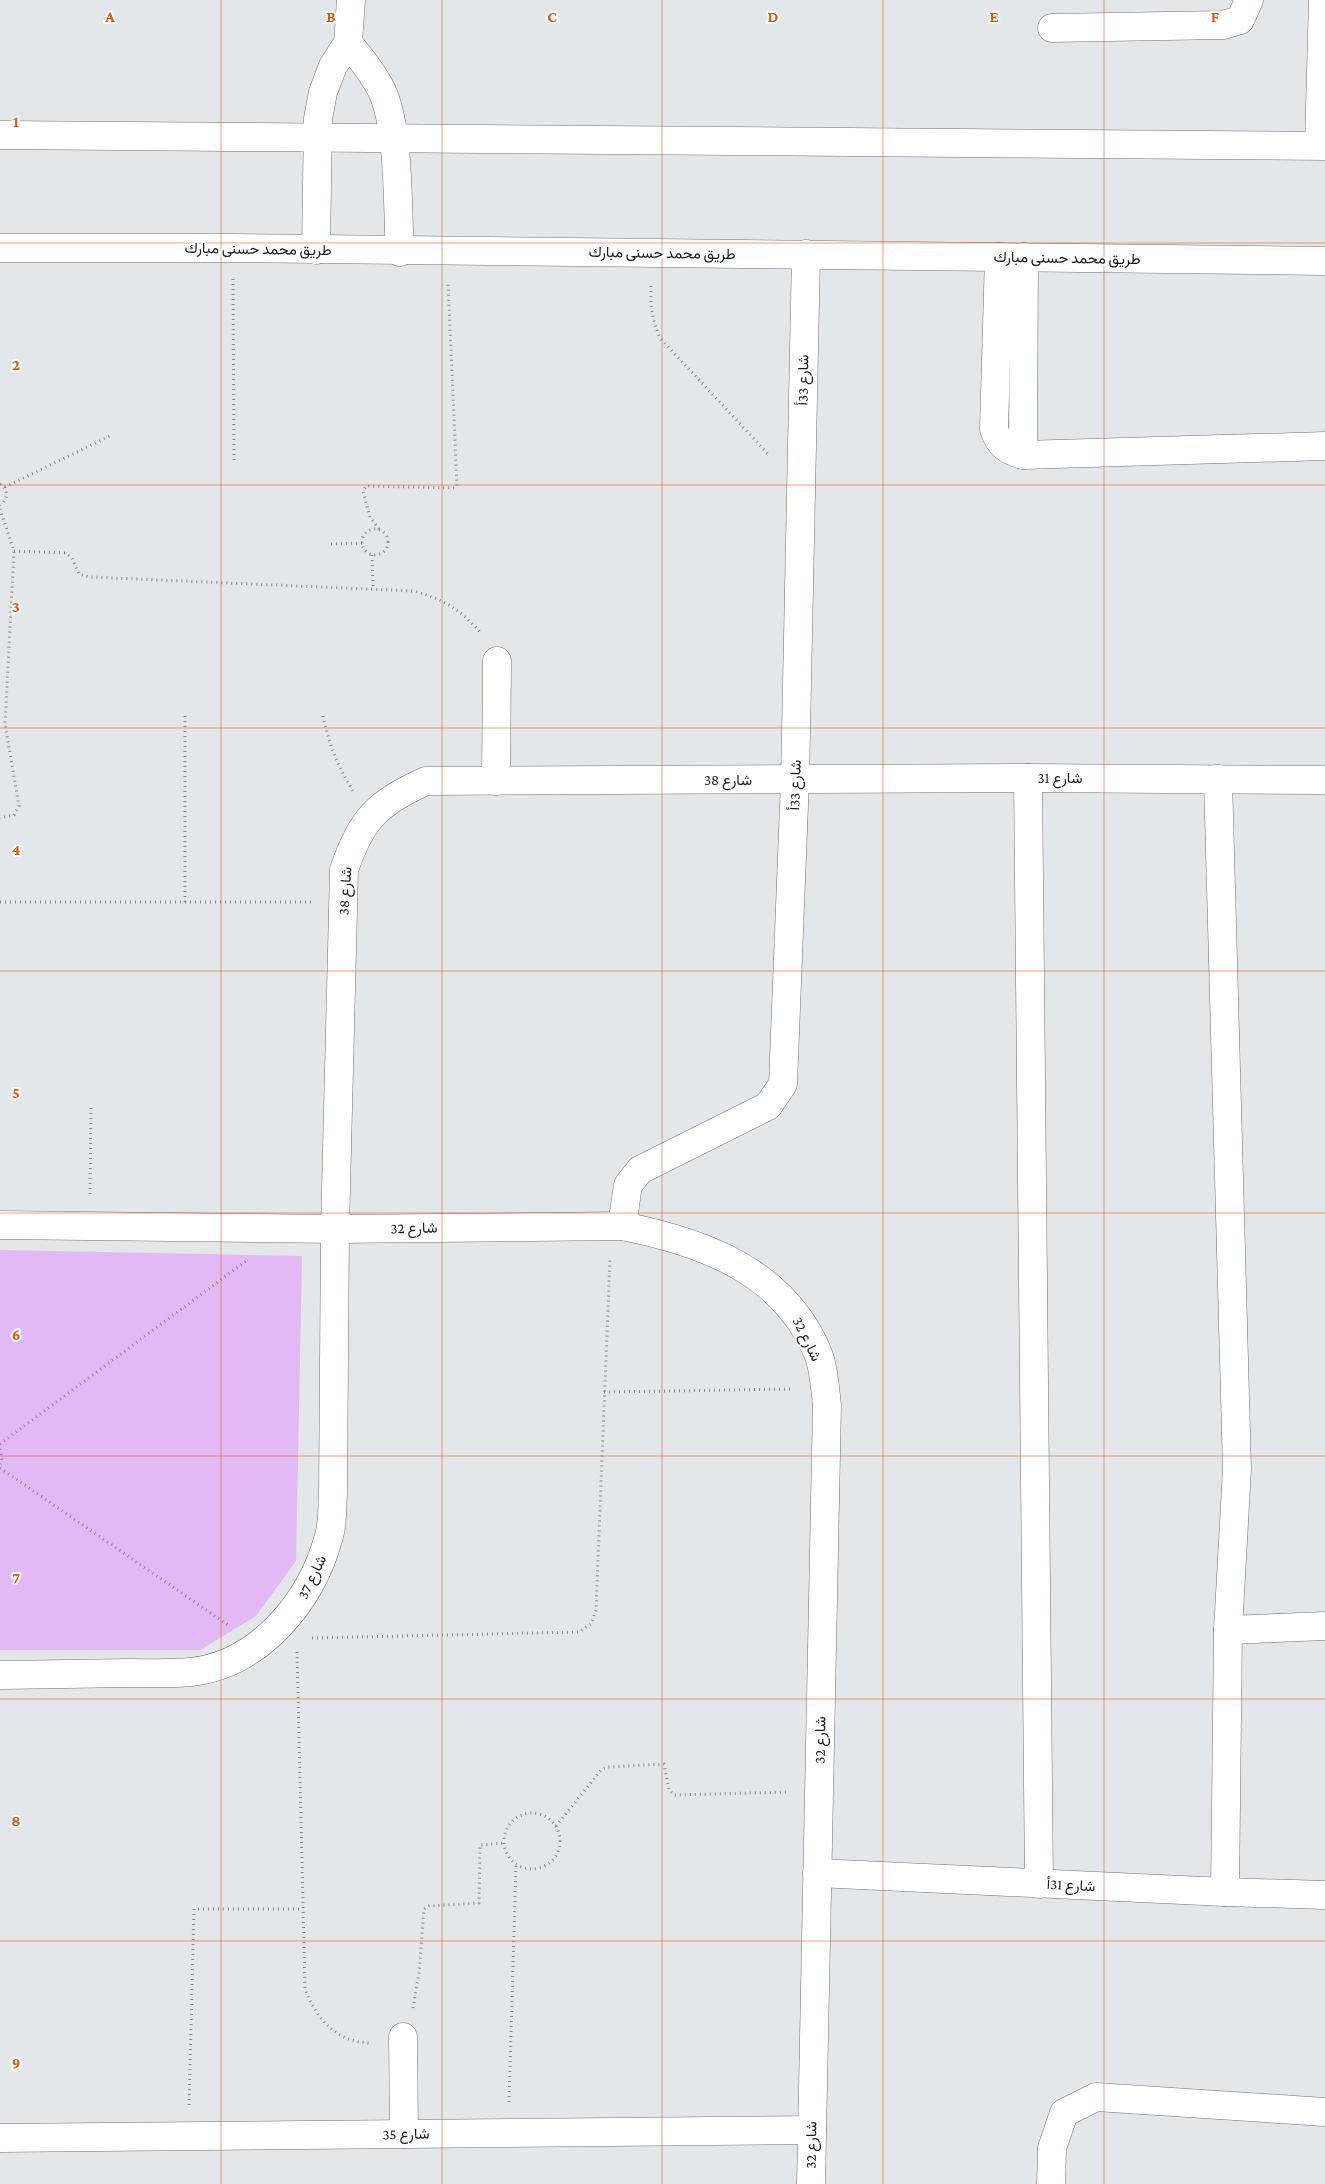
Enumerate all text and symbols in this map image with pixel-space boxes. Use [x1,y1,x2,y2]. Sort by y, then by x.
text: A [104,8,115,25]
text: B [326,8,336,25]
text: C [547,8,557,25]
text: D [767,8,779,25]
text: E [989,8,999,25]
text: F [1211,8,1220,25]
text: 1 [13,113,19,130]
street label: طريق محمد حسنى مبارك [184,240,332,260]
street label: طريق محمد حسنى مبارك [588,244,736,264]
street label: طريق محمد حسنى مبارك [993,249,1141,269]
street label: شارع 33أ [795,354,814,406]
text: 2 [12,356,20,373]
text: 3 [12,598,20,615]
street label: شارع 33أ [786,759,807,811]
street label: شارع 31 [1037,770,1083,789]
street label: شارع 38 [704,772,752,791]
text: 4 [12,841,21,858]
street label: شارع 38 [335,866,358,916]
text: 5 [12,1084,20,1101]
street label: شارع 32 [390,1220,438,1239]
street label: شارع 32 [787,1314,825,1365]
text: 6 [12,1326,20,1343]
street label: شارع 37 [295,1552,332,1603]
text: 7 [12,1569,20,1586]
street label: شارع 32 [812,1716,831,1764]
text: 8 [11,1812,21,1829]
street label: شارع 31أ [1046,1876,1096,1897]
text: 9 [12,2054,20,2071]
street label: شارع 32 [803,2121,822,2169]
street label: شارع 35 [382,2126,430,2145]

